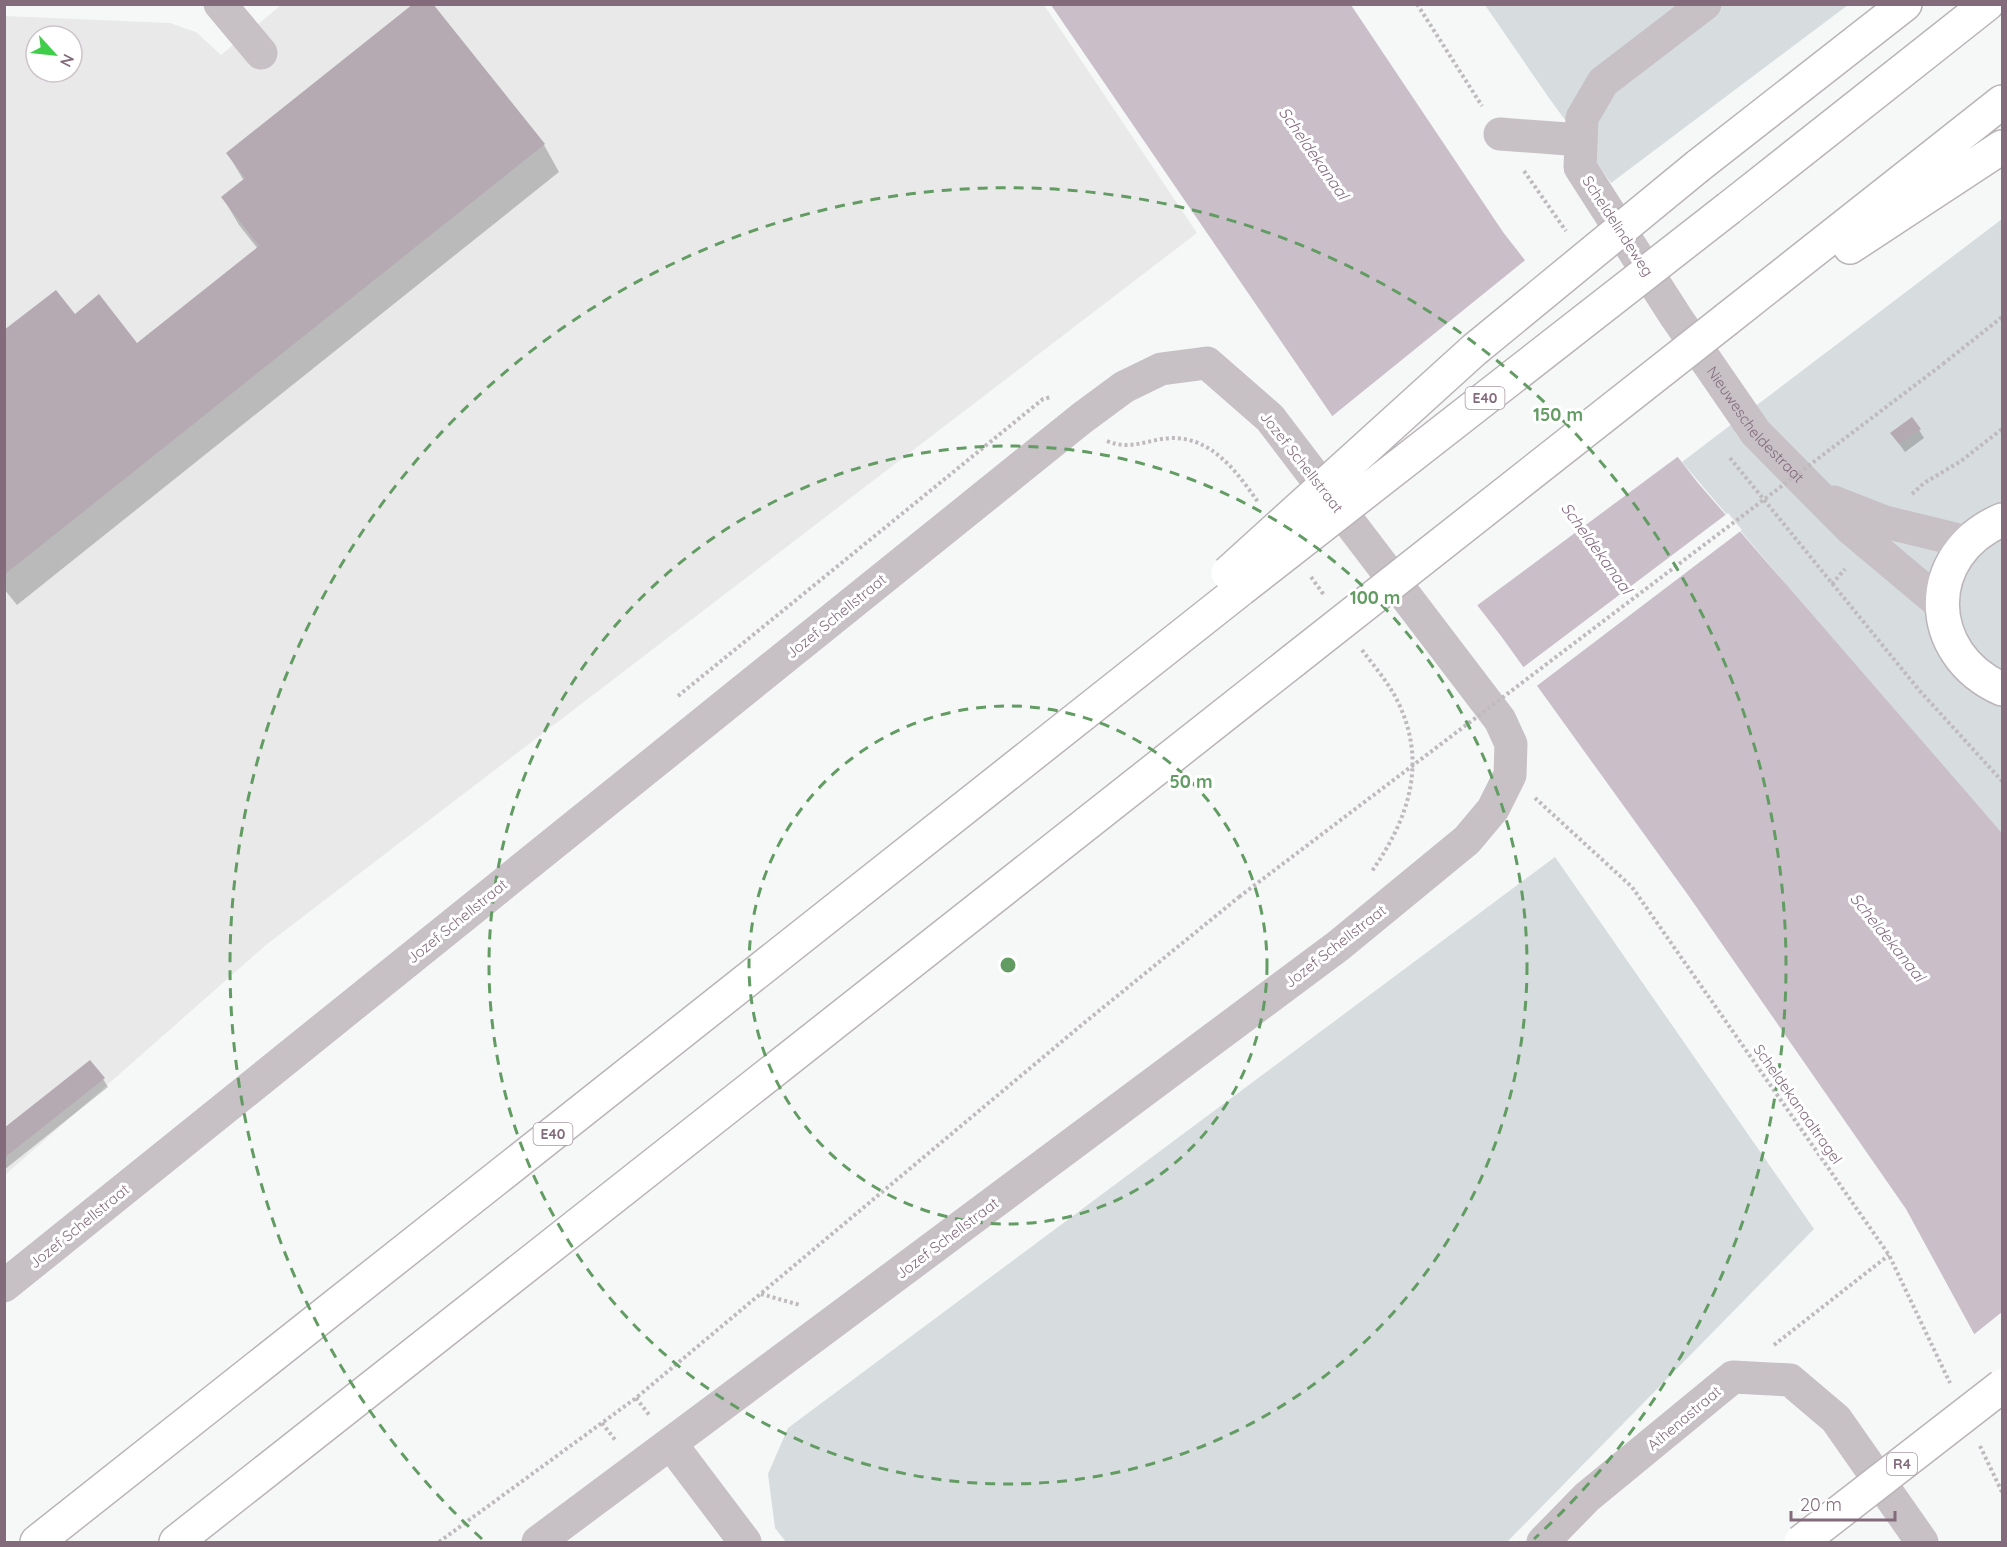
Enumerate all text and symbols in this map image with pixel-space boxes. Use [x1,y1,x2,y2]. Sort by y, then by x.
north arrow [24,24,84,84]
text: N [56,51,79,71]
water label: Scheldekanaal [1275,103,1355,205]
street label: Scheldelindeweg [1578,172,1658,280]
street label: Nieuwescheldestraat [1703,362,1809,486]
road number: E40 [1466,387,1504,409]
text: 150 m [1533,403,1583,426]
street label: Jozef Schellstraat [1256,407,1348,517]
water label: Scheldekanaal [1557,498,1638,600]
street label: Jozef Schellstraat [782,570,890,662]
text: 100 m [1350,586,1400,609]
text: 50 m [1169,770,1213,793]
street label: Jozef Schellstraat [403,875,511,967]
water label: Scheldekanaal [1846,889,1931,987]
street label: Jozef Schellstraat [1280,900,1390,992]
centre of rings [998,955,1018,975]
street label: Scheldekanaaltragel [1749,1040,1847,1168]
road number: E40 [534,1123,572,1145]
street label: Jozef Schellstraat [25,1180,133,1272]
street label: Jozef Schellstraat [892,1193,1002,1283]
street label: Athenastraat [1643,1382,1725,1454]
road number: R4 [1887,1453,1917,1475]
scale bar [1791,1484,1894,1522]
text: 20 m [1800,1493,1842,1516]

